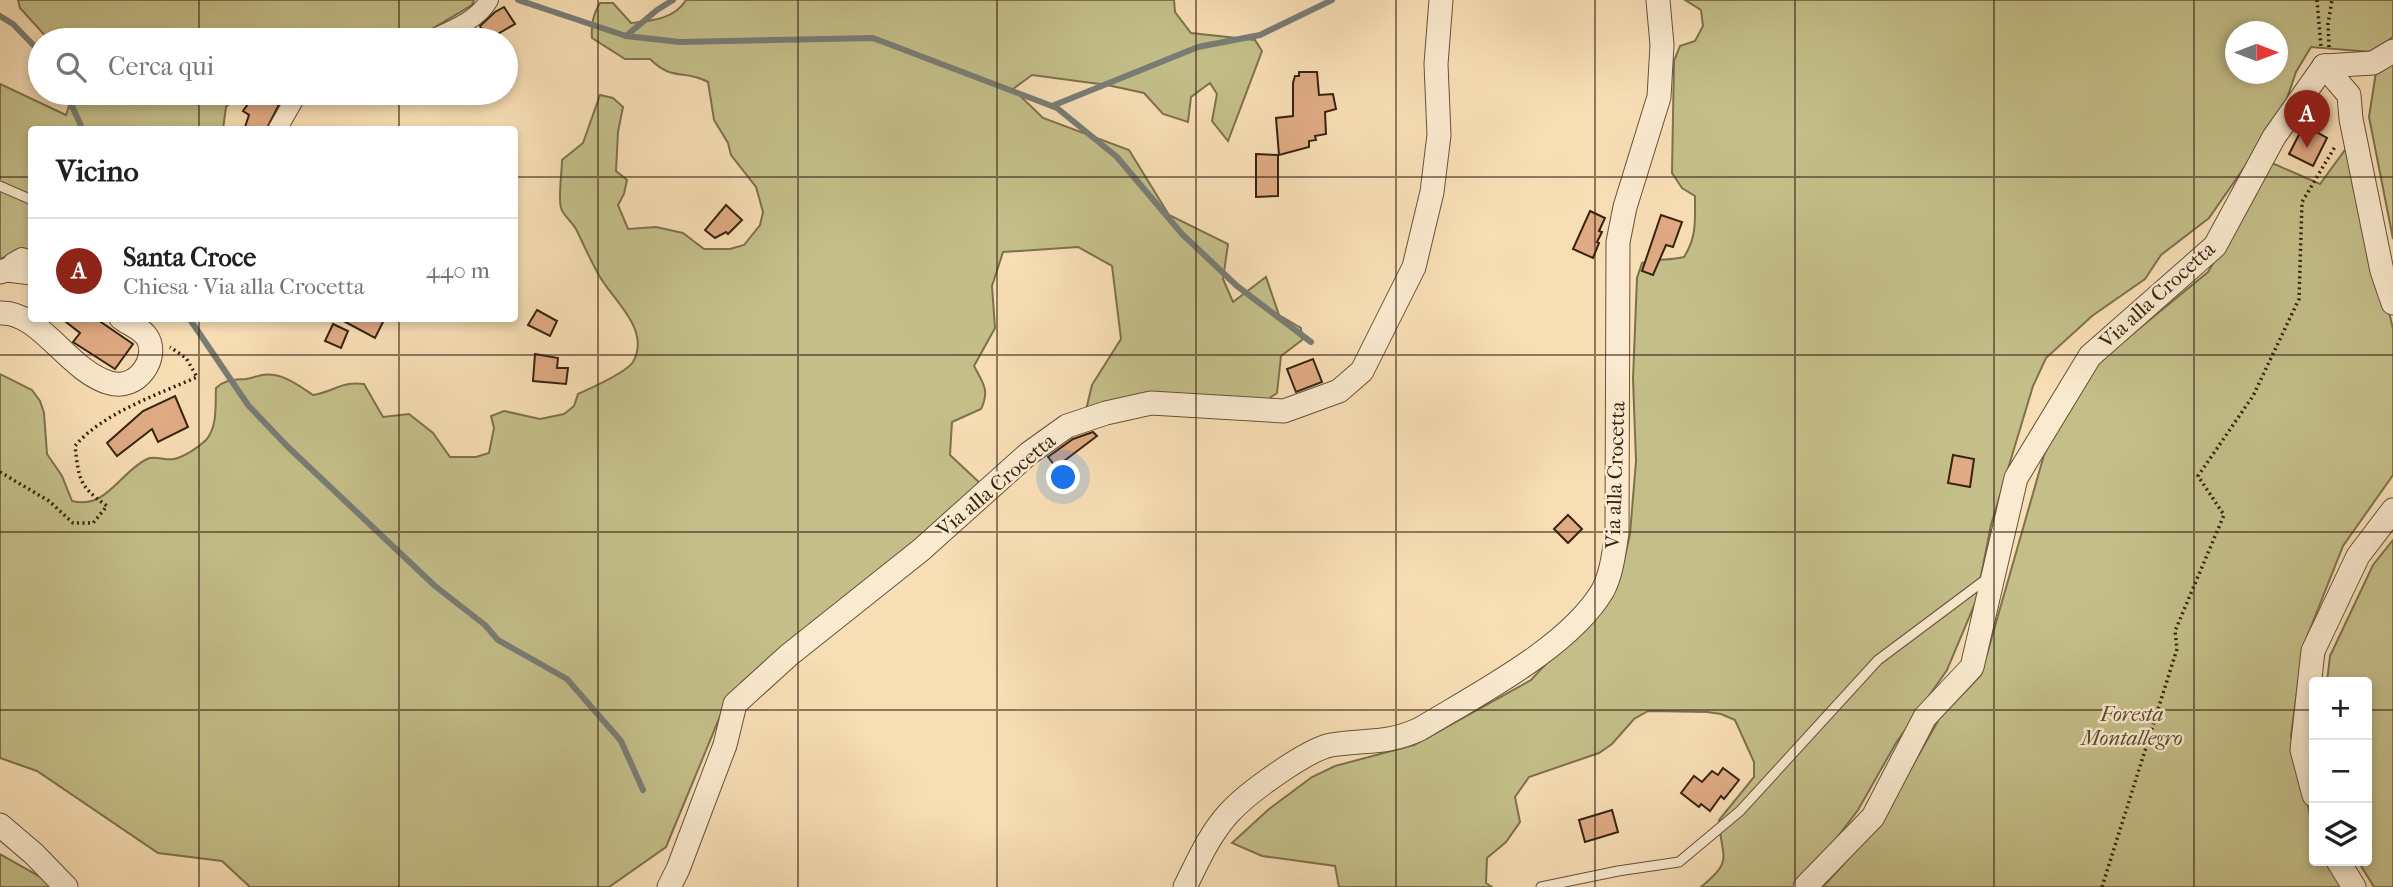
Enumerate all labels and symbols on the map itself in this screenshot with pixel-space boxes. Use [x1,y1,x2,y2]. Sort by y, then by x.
north arrow [2225,21,2288,84]
pin: A [2284,90,2330,148]
street label: Via alla Crocetta [2093,237,2220,354]
street label: Via alla Crocetta [1600,401,1630,550]
street label: Via alla Crocetta [931,428,1060,542]
your location [1046,460,1080,494]
park label: Foresta Montallegro [2079,702,2183,750]

